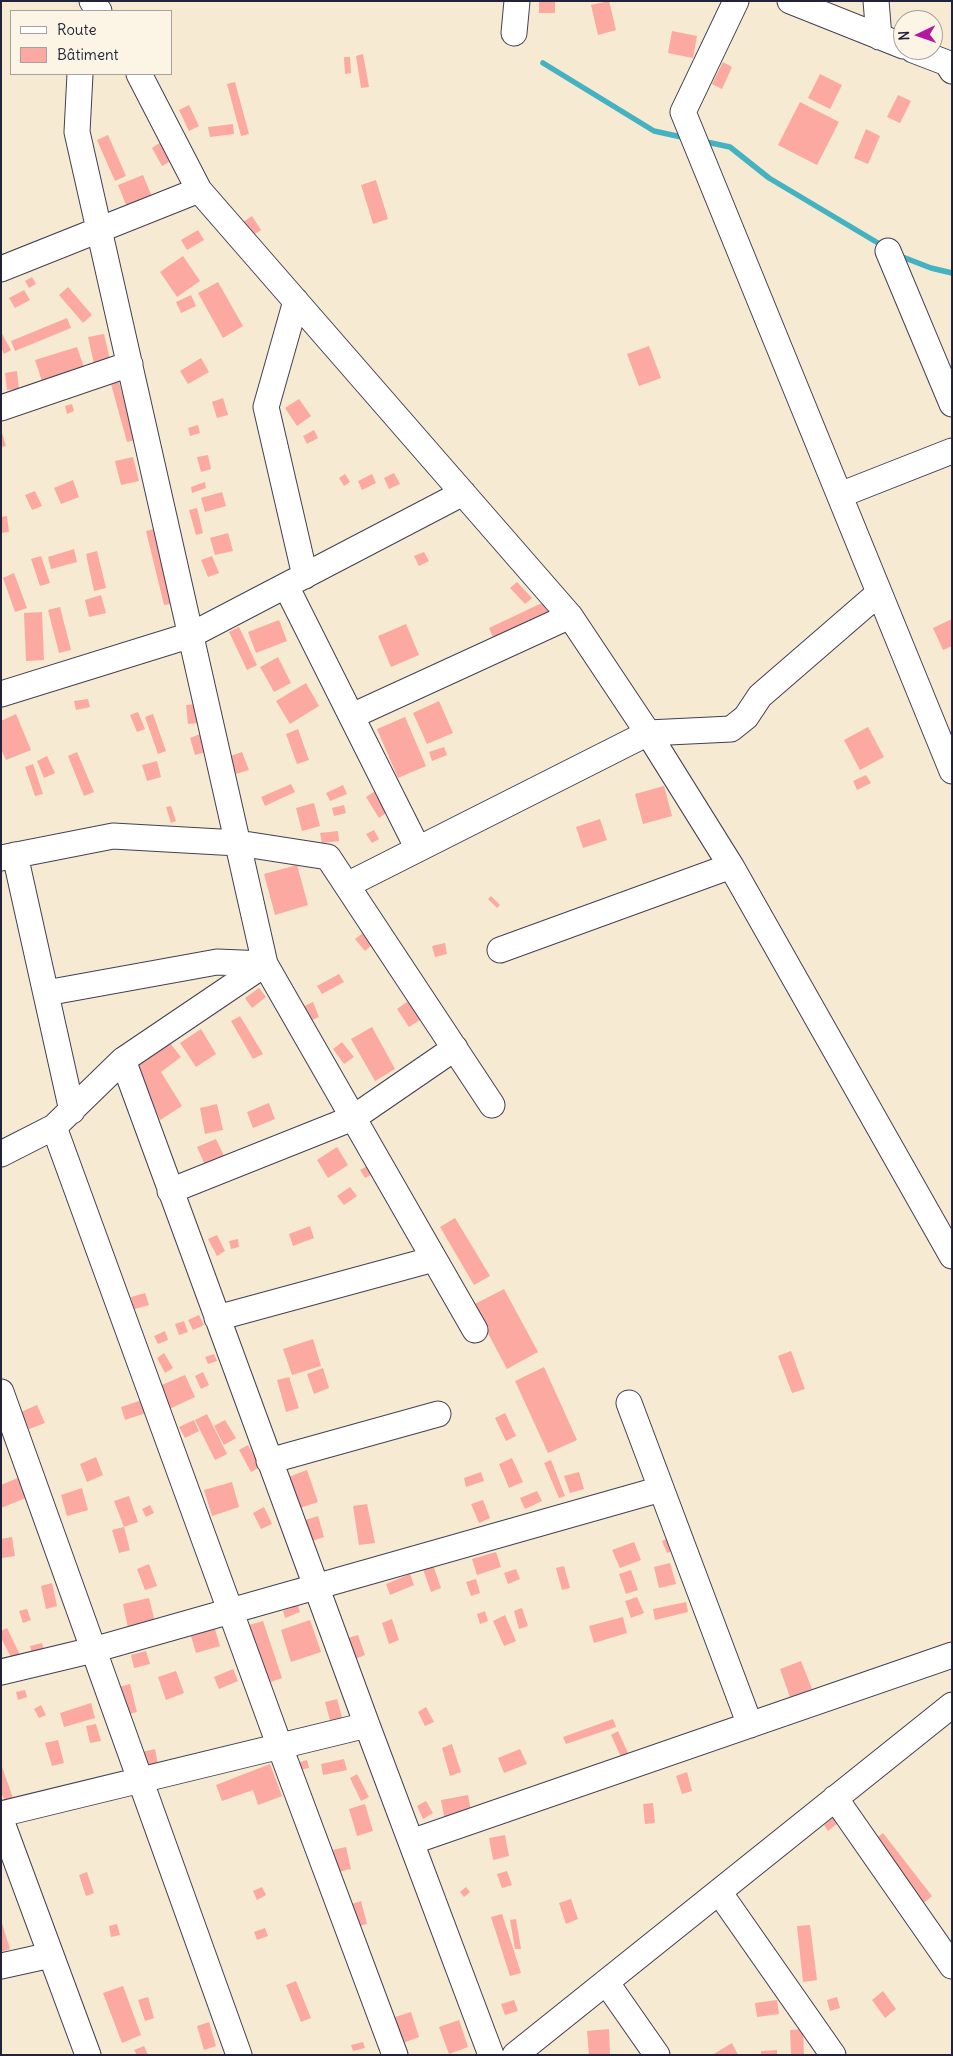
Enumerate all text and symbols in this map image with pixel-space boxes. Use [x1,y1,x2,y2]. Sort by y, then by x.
legend [10,10,172,75]
north arrow [893,10,943,60]
text: Route [57,20,97,39]
text: N [895,30,913,41]
text: Bâtiment [57,45,119,64]

